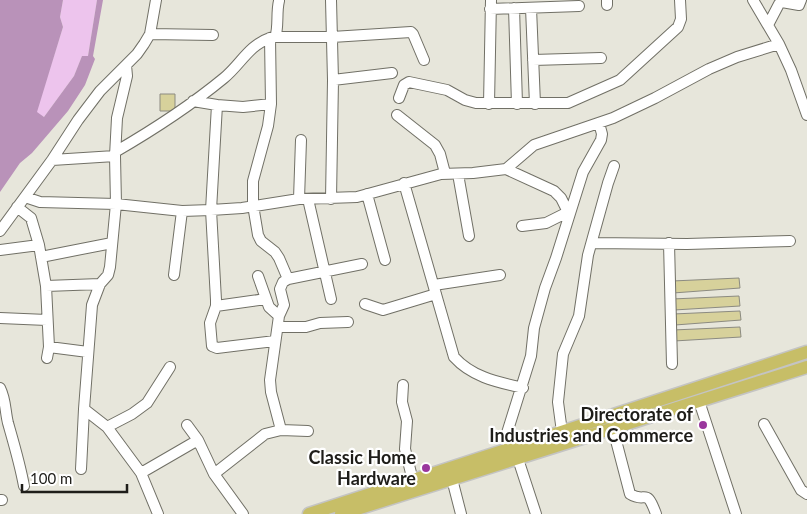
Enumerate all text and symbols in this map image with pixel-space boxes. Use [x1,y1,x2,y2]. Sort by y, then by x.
place label: Directorate of Industries and Commerce [489,403,694,446]
marker: Directorate of Industries and Commerce [697,419,709,431]
place label: Classic Home Hardware [308,446,416,489]
scale bar [22,462,128,494]
marker: Classic Home Hardware [420,462,432,474]
text: 100 m [30,469,72,487]

